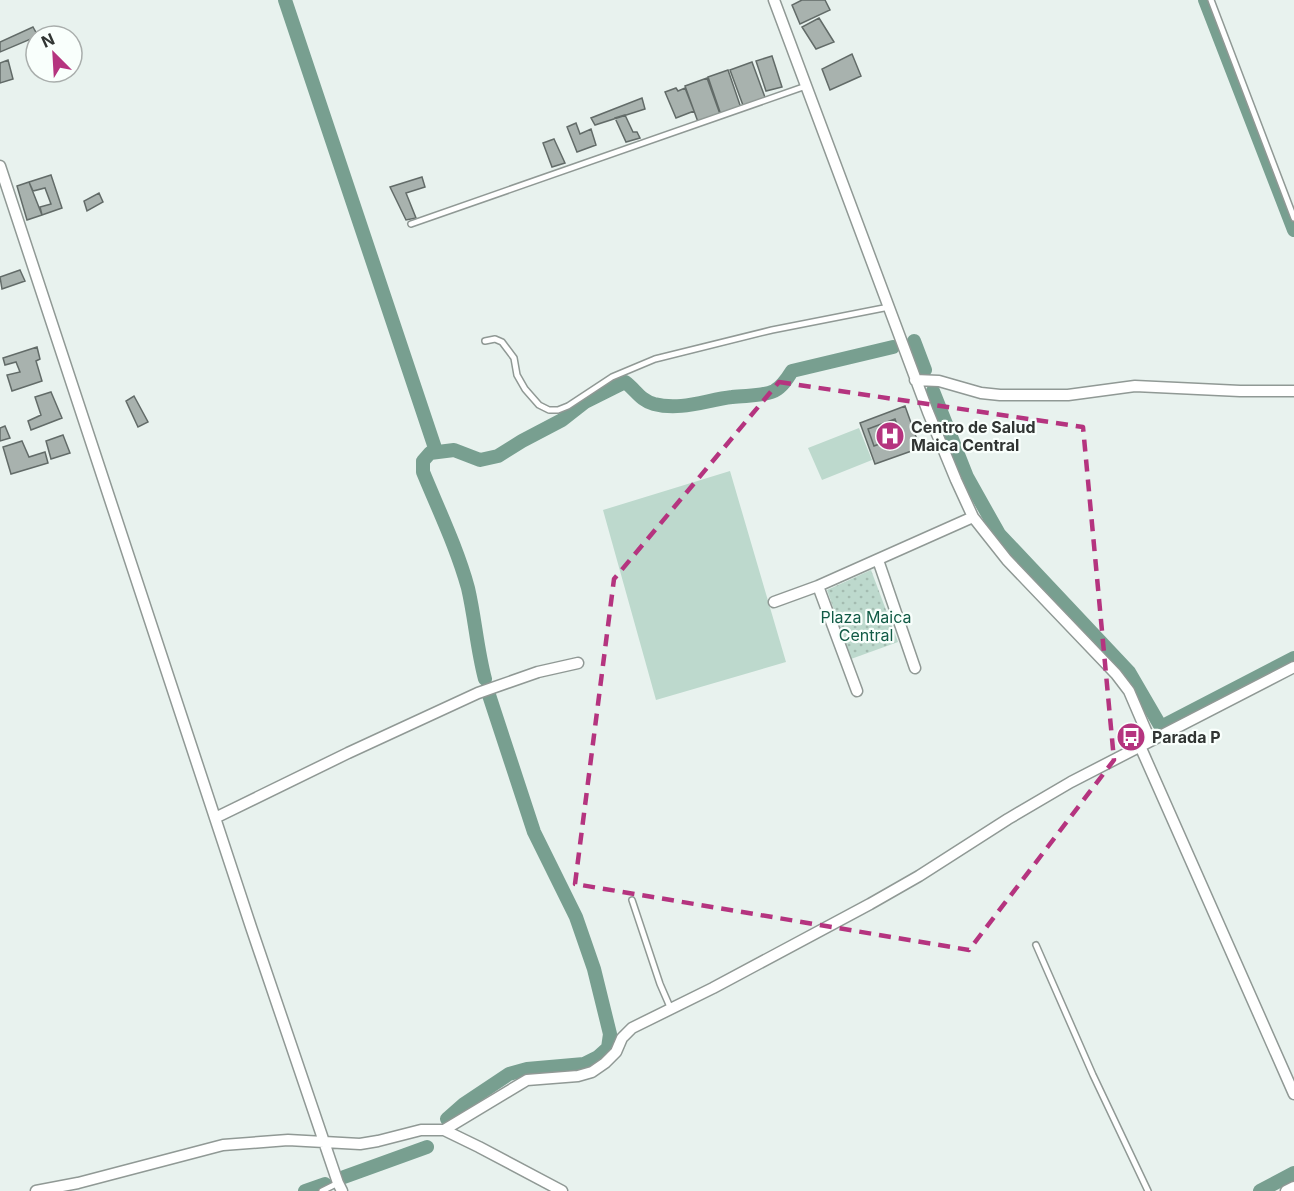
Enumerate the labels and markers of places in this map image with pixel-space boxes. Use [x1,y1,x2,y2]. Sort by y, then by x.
place label: Centro de Salud Maica Central [911,417,1035,455]
hospital icon: Centro de Salud Maica Central [874,420,906,452]
bus stop icon: Parada P [1115,721,1147,753]
place label: Parada P [1152,727,1221,747]

